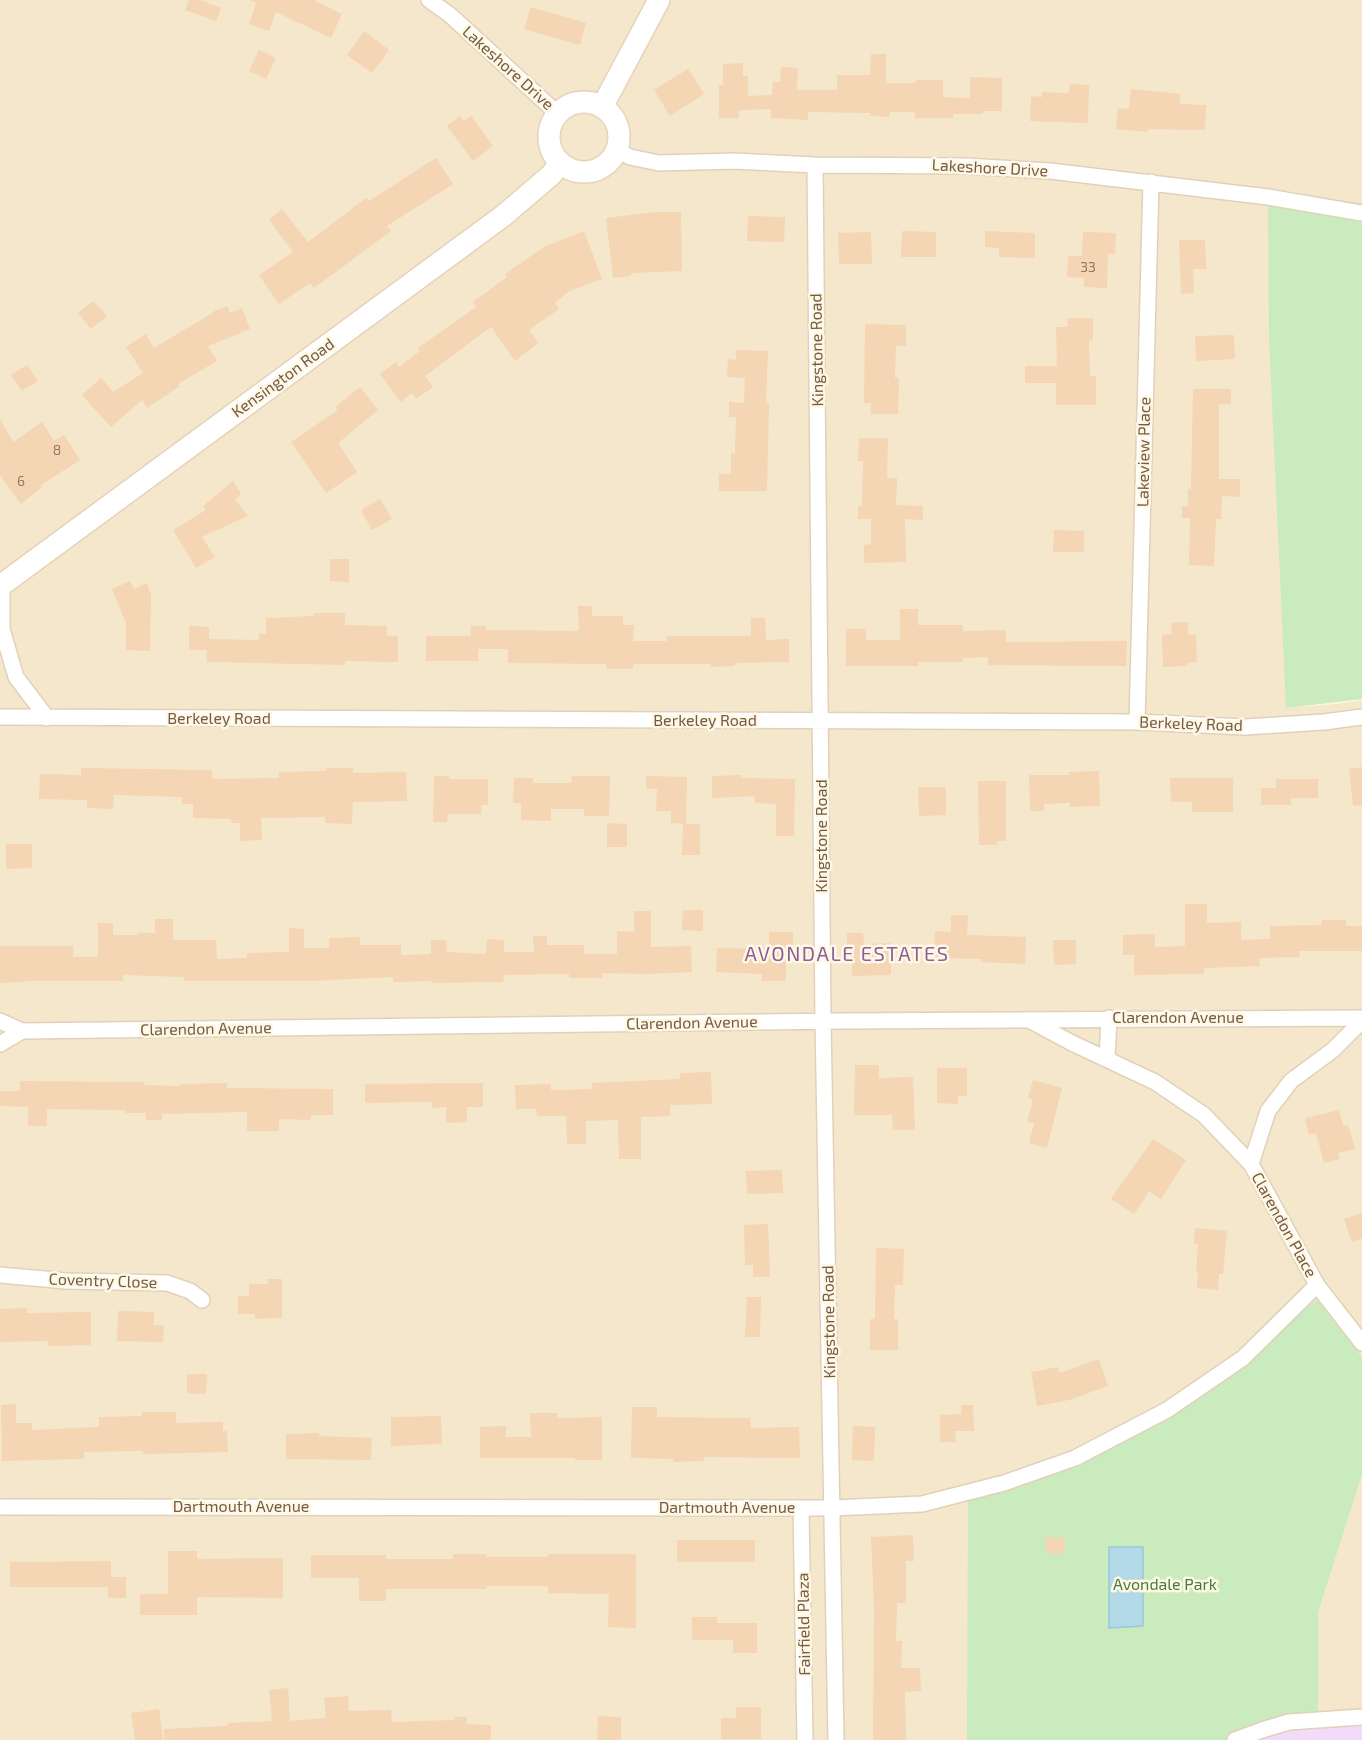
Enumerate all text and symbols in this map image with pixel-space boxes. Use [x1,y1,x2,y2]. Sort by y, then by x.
street label: Lakeshore Drive [458,22,558,114]
street label: Lakeshore Drive [931,155,1049,181]
house number: 33 [1080,259,1096,275]
street label: Kingstone Road [806,293,828,407]
street label: Kensington Road [228,334,338,422]
street label: Lakeview Place [1133,397,1155,507]
house number: 8 [53,442,61,458]
house number: 6 [17,473,25,489]
street label: Berkeley Road [167,709,271,729]
street label: Berkeley Road [653,711,757,731]
street label: Berkeley Road [1139,713,1243,735]
street label: Kingstone Road [812,779,832,893]
district label: AVONDALE ESTATES [744,942,950,966]
street label: Clarendon Avenue [1112,1008,1244,1028]
street label: Clarendon Avenue [626,1012,758,1034]
street label: Clarendon Avenue [140,1018,272,1040]
street label: Clarendon Place [1247,1169,1321,1281]
street label: Kingstone Road [818,1265,840,1379]
street label: Coventry Close [48,1270,158,1292]
street label: Dartmouth Avenue [173,1497,309,1517]
street label: Dartmouth Avenue [659,1498,795,1518]
street label: Fairfield Plaza [794,1572,814,1676]
park label: Avondale Park [1113,1575,1217,1595]

